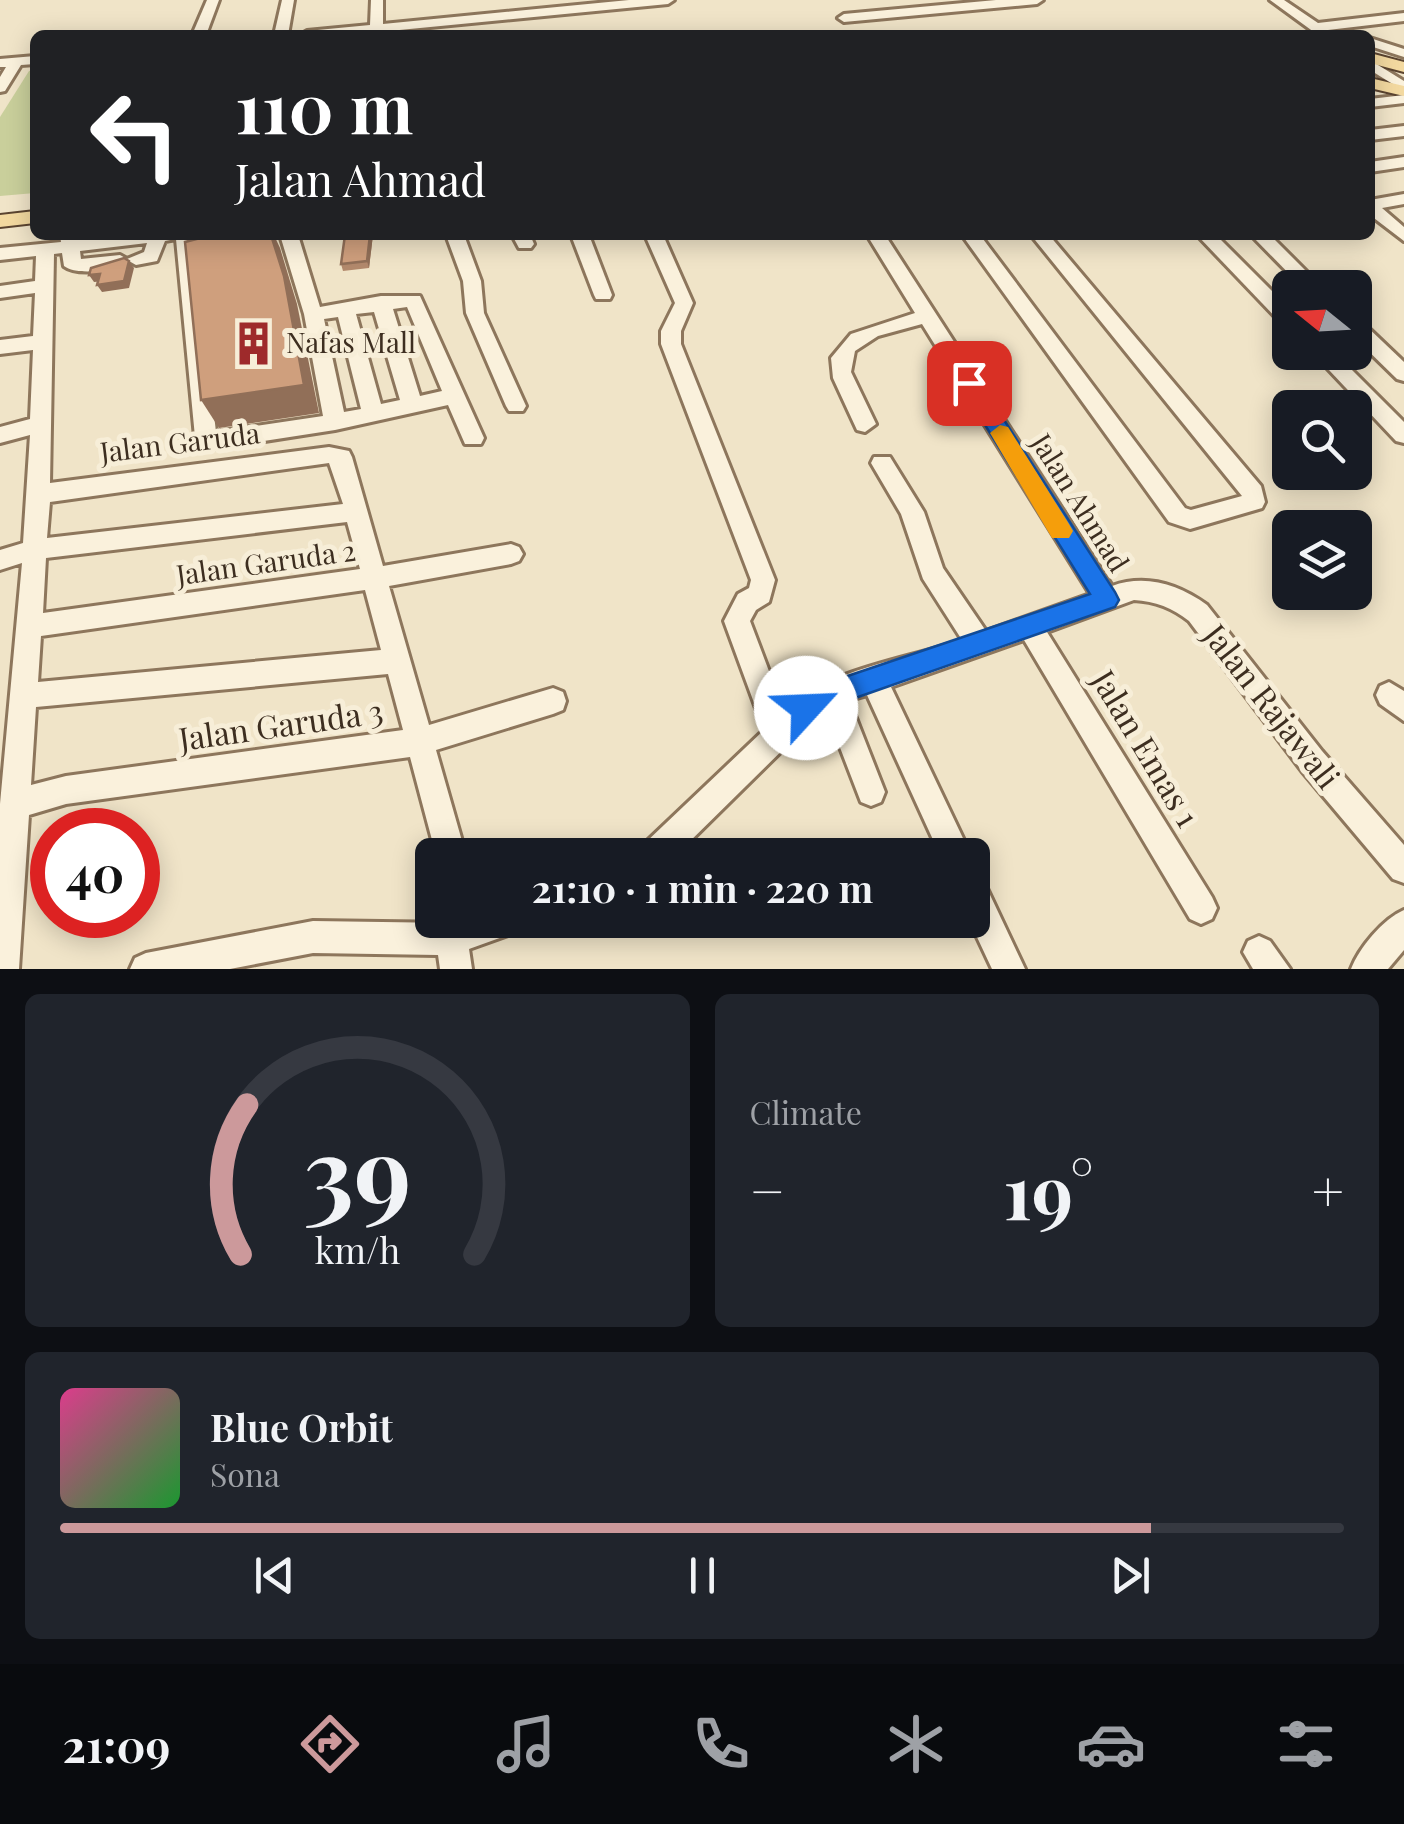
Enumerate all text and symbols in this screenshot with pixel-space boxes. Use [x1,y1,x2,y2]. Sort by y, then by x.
text: 110 m [235,58,413,152]
icon: left [70,70,200,200]
text: Jalan Ahmad [235,148,486,208]
north arrow [1272,270,1372,370]
map controls [1272,270,1372,610]
building icon: Nafas Mall [229,319,277,367]
place label: Nafas Mall [286,323,416,360]
pin [927,341,1012,426]
icon: arrive [942,356,997,411]
button: search [1272,390,1372,490]
street label: Jalan Garuda [97,413,262,470]
street label: Jalan Ahmad [1024,425,1138,578]
button: layers [1272,510,1372,610]
street label: Jalan Garuda 2 [173,531,358,593]
street label: Jalan Rajawali [1195,614,1351,797]
position arrow [754,656,858,760]
street label: Jalan Emas 1 [1083,660,1211,834]
street label: Jalan Garuda 3 [175,688,385,759]
speed limit sign: 40 [30,808,160,938]
text: 21:10 · 1 min · 220 m [532,862,873,913]
text: Climate [750,1090,862,1133]
text: 39 [303,1099,411,1238]
text: 19° [1003,1139,1094,1239]
text: − [750,1152,785,1226]
text: + [1312,1152,1344,1226]
text: km/h [314,1225,400,1273]
text: Blue Orbit [210,1401,393,1452]
text: Sona [210,1452,280,1495]
icon: previous [247,1548,302,1603]
icon: pause [675,1548,730,1603]
icon: next [1103,1548,1158,1603]
icon: directions [295,1709,365,1779]
icon: music [491,1709,561,1779]
icon: phone [686,1709,756,1779]
icon: climate [881,1709,951,1779]
icon: car [1076,1709,1146,1779]
icon: filters [1271,1709,1341,1779]
text: 21:09 [63,1714,170,1774]

